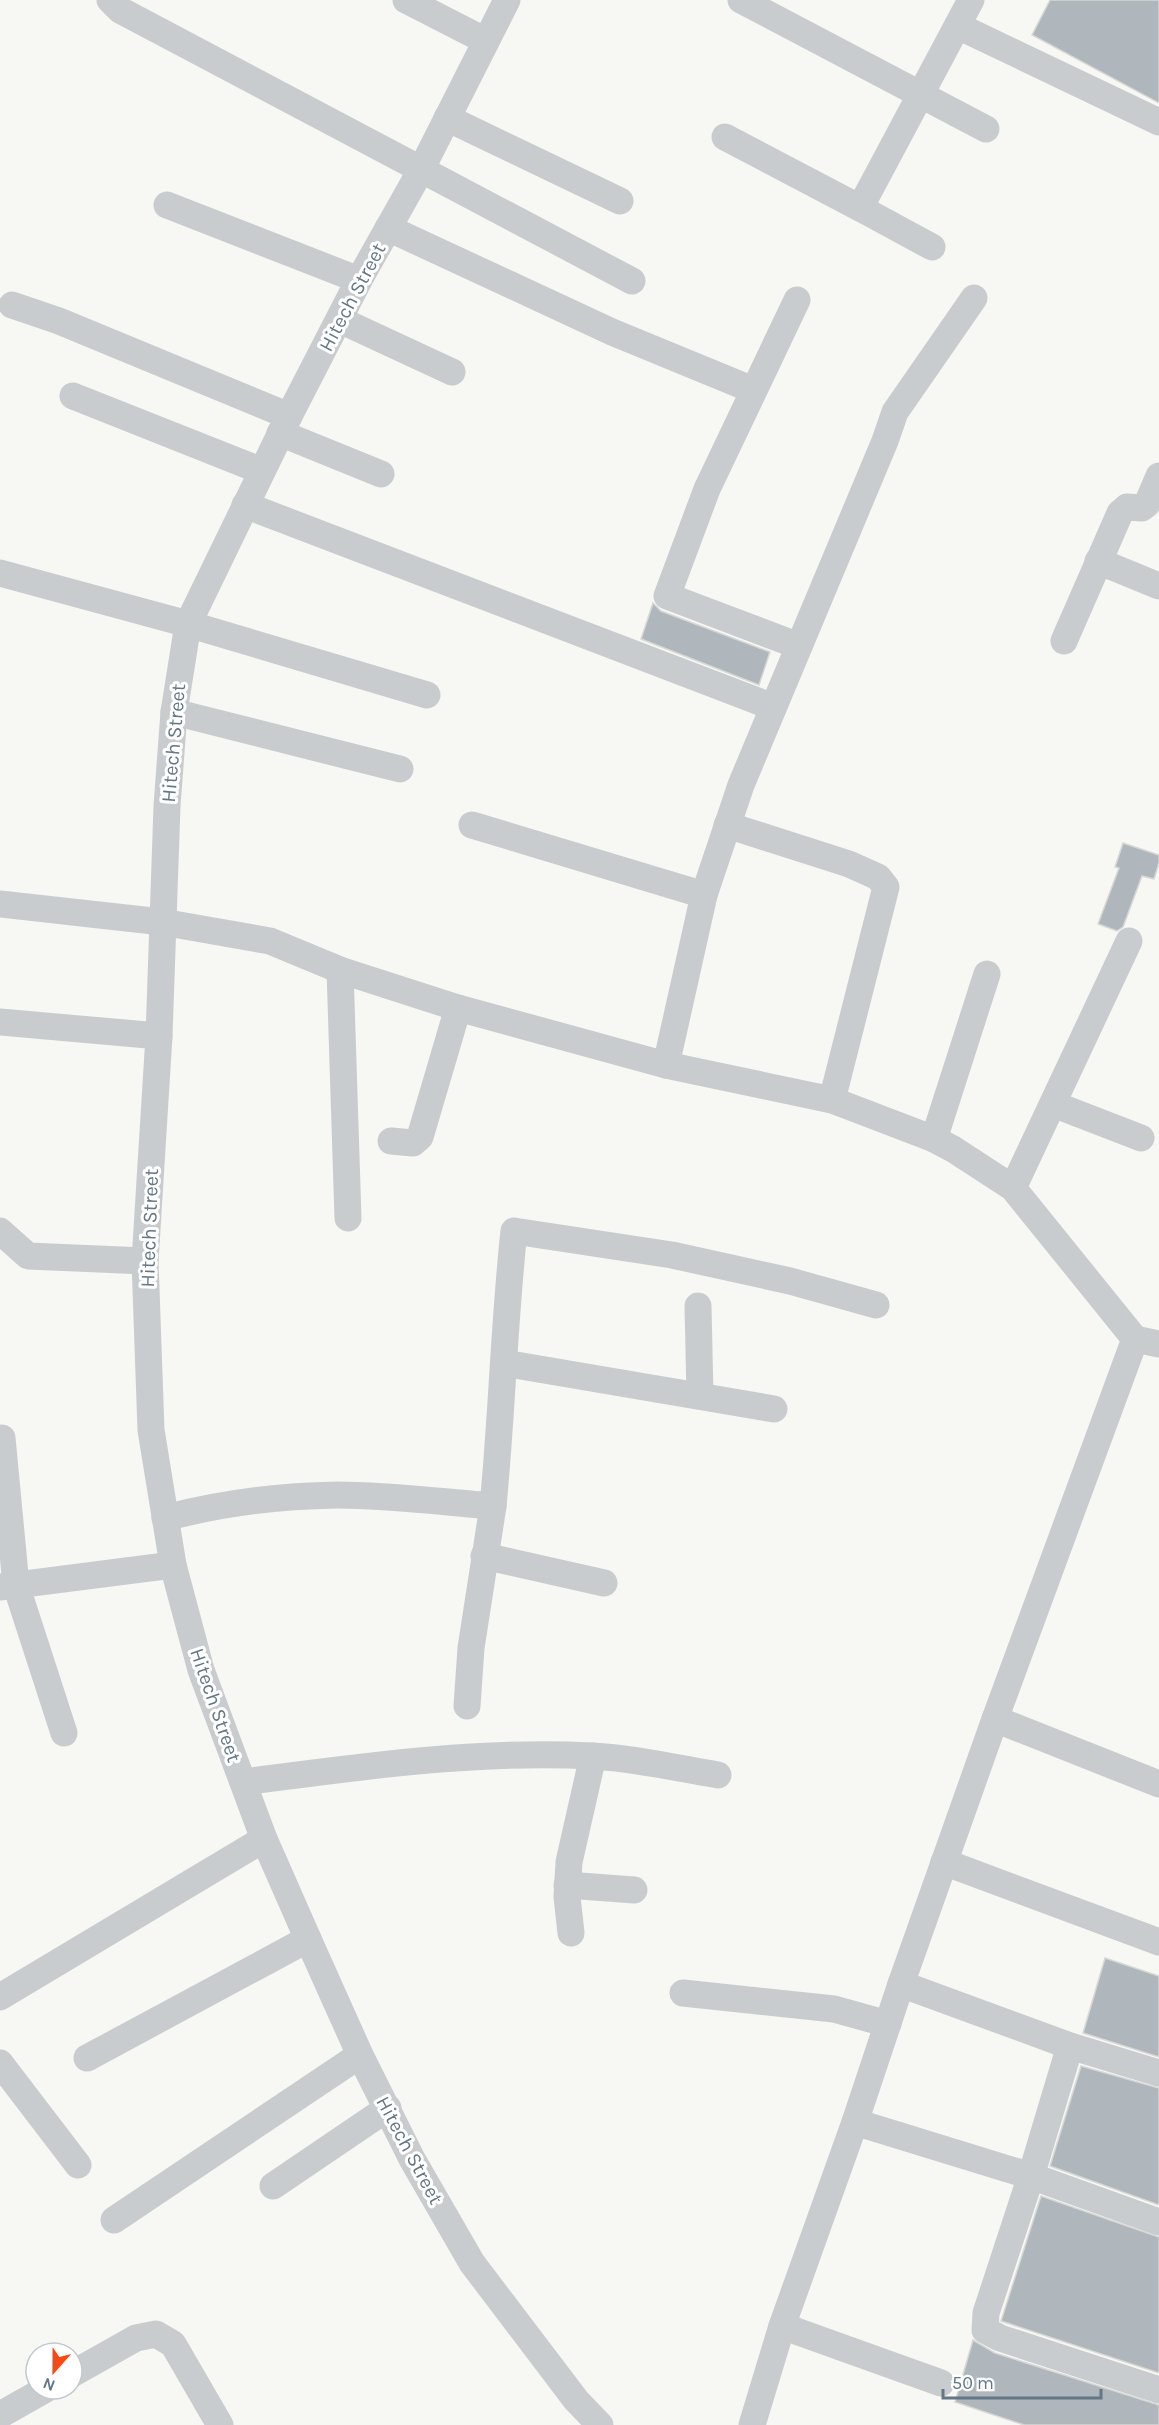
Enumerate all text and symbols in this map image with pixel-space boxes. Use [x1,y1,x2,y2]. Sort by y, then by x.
street label: Hitech Street [314,239,391,355]
street label: Hitech Street [157,682,190,803]
street label: Hitech Street [136,1168,163,1288]
street label: Hitech Street [185,1645,246,1766]
street label: Hitech Street [371,2092,448,2209]
north arrow [24,2341,84,2401]
scale bar [943,2362,1100,2400]
text: 50 m [952,2372,994,2394]
text: N [40,2374,58,2395]

